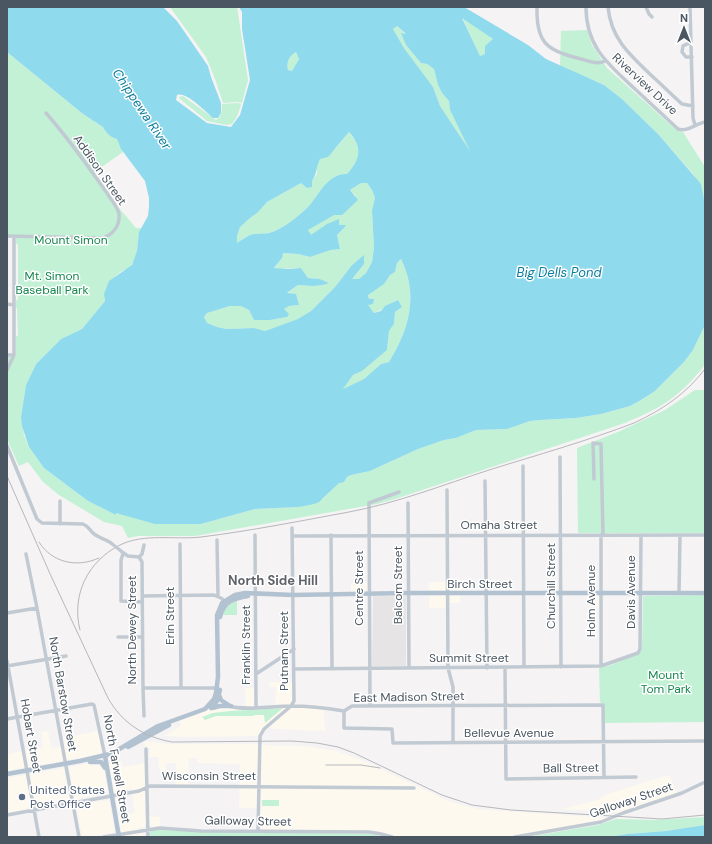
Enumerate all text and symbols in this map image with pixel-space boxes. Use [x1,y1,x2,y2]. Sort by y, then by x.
north arrow [664,8,704,48]
text: N [680,11,688,25]
street label: Riverview Drive [609,50,681,119]
water label: Chippewa River [109,65,176,154]
street label: Addison Street [70,131,130,209]
park label: Mount Simon [34,232,108,248]
water label: Big Dells Pond [517,264,602,281]
park label: Mt. Simon Baseball Park [16,268,88,298]
street label: Omaha Street [460,517,538,533]
street label: Churchill Street [543,543,559,629]
street label: Balcom Street [390,546,406,624]
street label: Centre Street [351,550,367,626]
street label: Davis Avenue [623,555,639,629]
street label: Holm Avenue [583,565,599,637]
district label: North Side Hill [228,572,318,589]
street label: North Dewey Street [124,575,140,684]
street label: Birch Street [447,576,513,592]
street label: Erin Street [162,587,178,645]
street label: Franklin Street [238,605,254,685]
street label: Putnam Street [276,611,292,691]
street label: North Barstow Street [45,635,81,753]
street label: Summit Street [429,650,509,666]
park label: Mount Tom Park [641,667,691,697]
street label: East Madison Street [353,688,465,706]
street label: Hobart Street [17,697,45,775]
street label: North Farwell Street [100,713,134,825]
street label: Bellevue Avenue [464,725,554,741]
street label: Ball Street [543,760,600,776]
street label: Wisconsin Street [162,768,256,784]
street label: Galloway Street [587,778,675,822]
place label: United States Post Office [30,782,105,812]
marker: United States Post Office [17,792,27,802]
street label: Galloway Street [204,812,292,830]

